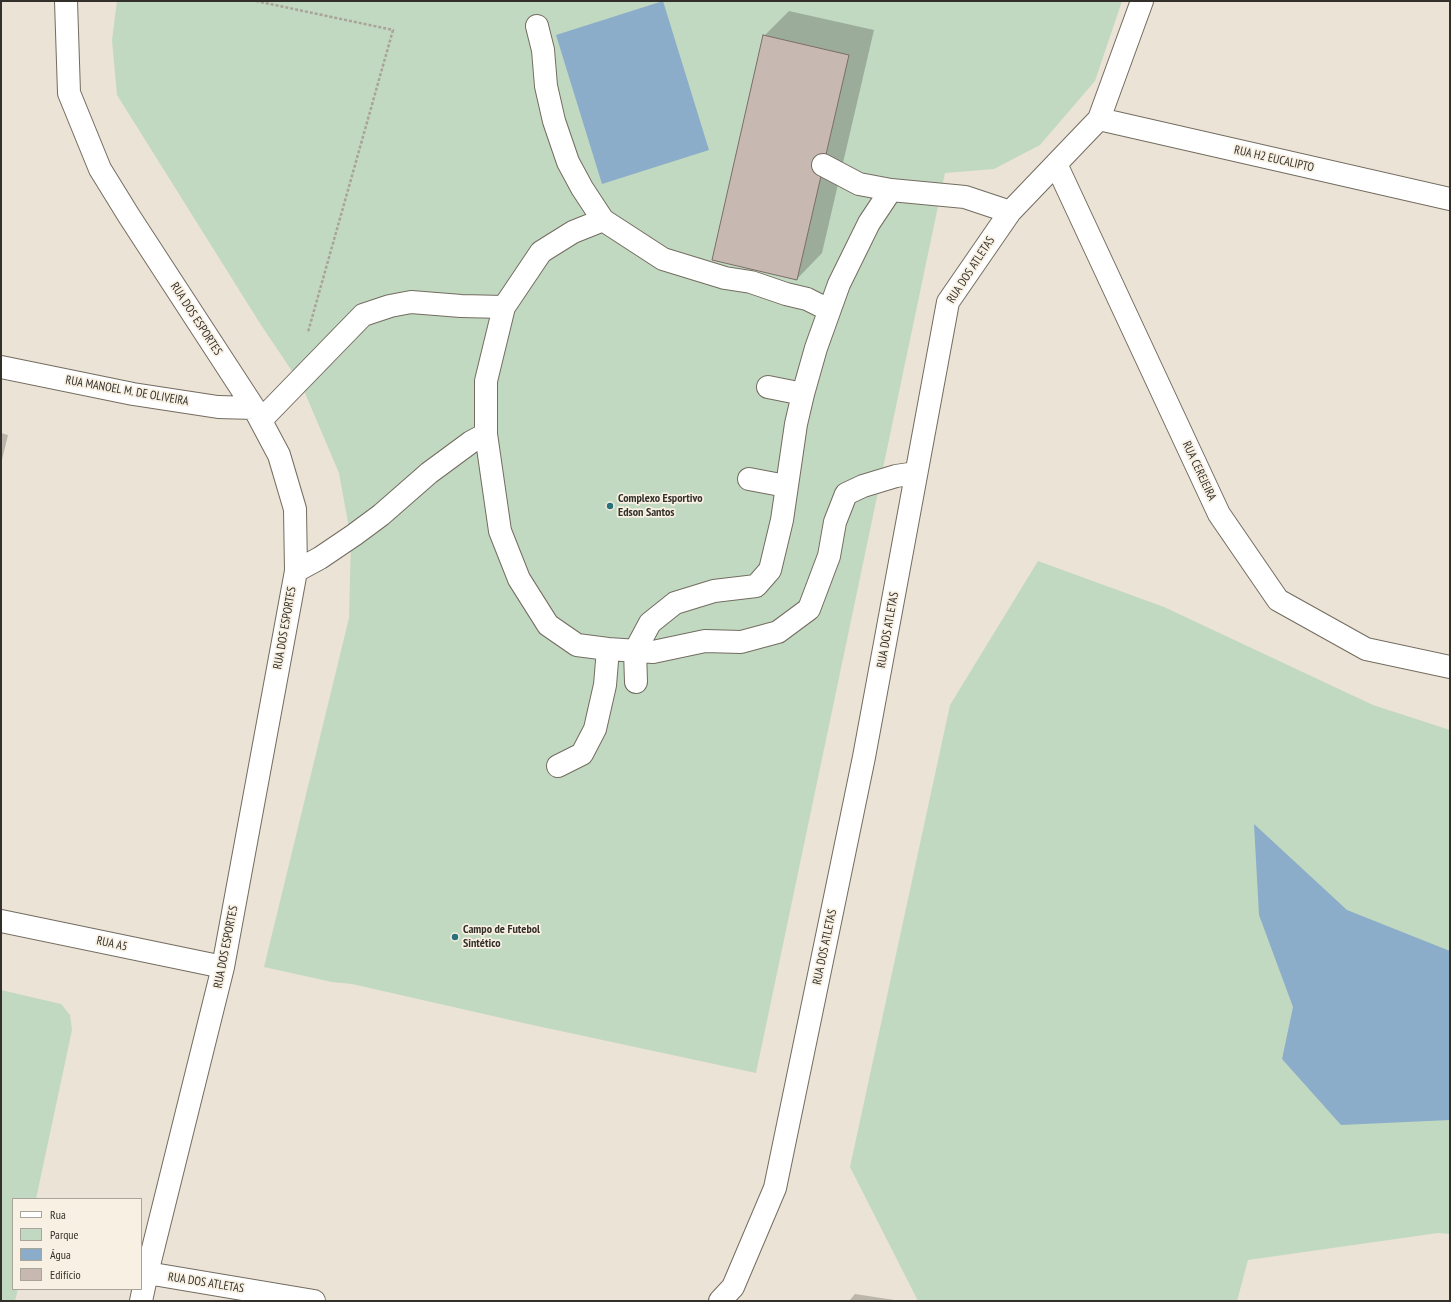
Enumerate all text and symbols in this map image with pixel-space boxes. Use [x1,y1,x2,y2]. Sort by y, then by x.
street label: RUA H2 EUCALIPTO [1233,143,1315,175]
street label: RUA DOS ATLETAS [944,234,998,306]
street label: RUA DOS ESPORTES [167,280,225,358]
street label: RUA MANOEL M. DE OLIVEIRA [64,373,190,409]
street label: RUA CEREJEIRA [1179,439,1219,503]
place label: Complexo Esportivo Edson Santos [618,492,703,520]
marker: Complexo Esportivo Edson Santos [605,501,615,511]
street label: RUA DOS ESPORTES [271,586,299,670]
street label: RUA DOS ATLETAS [874,591,902,669]
street label: RUA DOS ESPORTES [211,905,241,989]
street label: RUA DOS ATLETAS [810,908,840,986]
place label: Campo de Futebol Sintético [463,923,540,951]
marker: Campo de Futebol Sintético [450,932,460,942]
street label: RUA A5 [95,934,129,954]
legend [12,1198,142,1290]
text: Rua [50,1207,66,1222]
text: Parque [50,1227,79,1242]
text: Água [50,1247,71,1262]
text: Edifício [50,1267,81,1282]
street label: RUA DOS ATLETAS [167,1270,245,1296]

